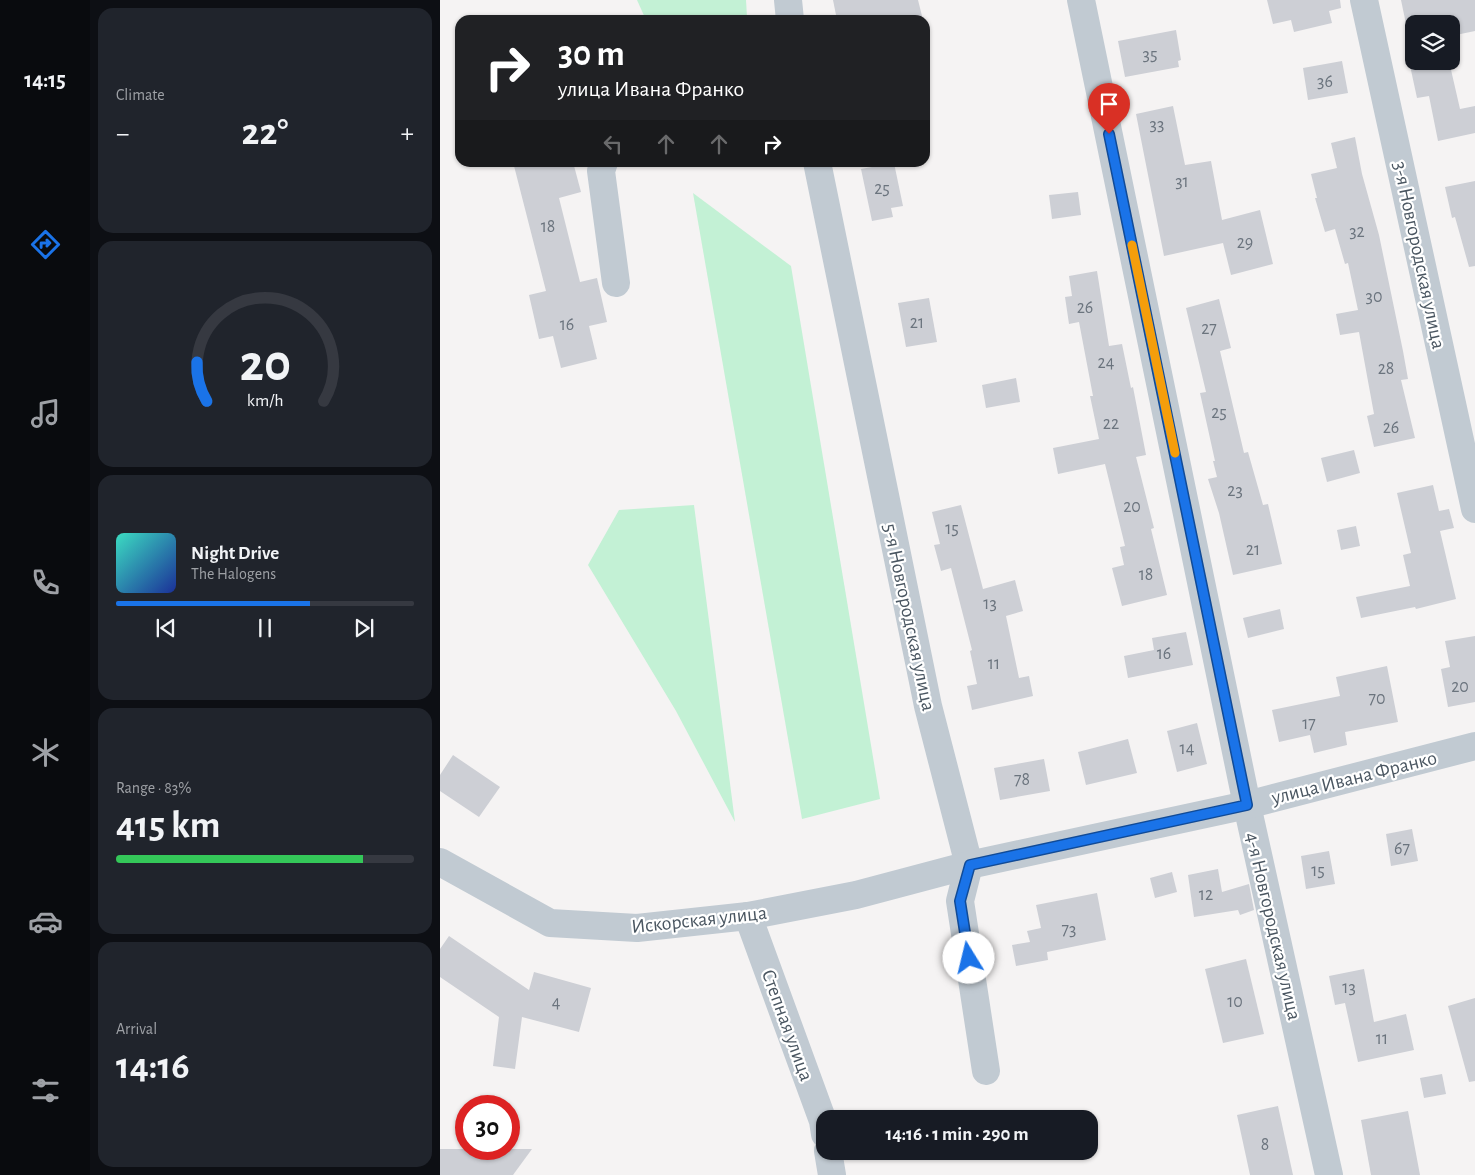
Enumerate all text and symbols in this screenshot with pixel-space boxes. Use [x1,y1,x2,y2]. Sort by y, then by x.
map controls [1405,15,1460,70]
button: layers [1405,15,1460,70]
icon: right [475,35,540,100]
text: 30 m [558,37,625,72]
house number: 35 [1143,46,1157,64]
text: 14:15 [24,69,66,91]
house number: 36 [1317,73,1333,91]
text: улица Ивана Франко [558,78,744,100]
pin [1088,83,1130,134]
text: Climate [116,87,165,103]
icon: arrive [1095,90,1123,118]
text: 22° [242,114,288,152]
house number: 33 [1150,116,1164,134]
text: − [116,120,129,148]
text: + [401,120,414,148]
icon: left [599,130,627,158]
icon: ahead [652,130,680,158]
icon: ahead [705,130,733,158]
icon: right [758,130,786,158]
street label: 3-я Новгородская улица [1389,160,1449,351]
house number: 31 [1175,173,1189,191]
house number: 25 [874,180,890,198]
house number: 18 [541,218,555,236]
house number: 32 [1349,223,1365,241]
icon: directions [28,227,63,262]
house number: 29 [1237,234,1253,252]
house number: 30 [1366,288,1382,306]
house number: 26 [1077,299,1093,317]
house number: 21 [910,314,924,332]
house number: 16 [560,316,574,334]
house number: 27 [1201,320,1217,338]
text: 20 [239,338,291,390]
house number: 24 [1098,354,1115,372]
house number: 28 [1378,360,1394,378]
text: km/h [247,392,283,410]
icon: music [28,396,63,431]
house number: 25 [1211,404,1227,422]
house number: 22 [1103,415,1119,433]
house number: 26 [1383,419,1399,437]
house number: 23 [1227,482,1243,500]
house number: 20 [1123,498,1141,516]
house number: 15 [945,520,959,538]
street label: 5-я Новгородская улица [879,522,939,713]
house number: 21 [1246,541,1260,559]
text: Night Drive [191,544,279,563]
icon: phone [28,565,63,600]
text: The Halogens [191,566,276,582]
house number: 18 [1139,566,1153,584]
house number: 13 [983,595,997,613]
icon: previous [152,614,180,642]
icon: pause [251,614,279,642]
icon: next [350,614,378,642]
house number: 16 [1157,645,1171,663]
house number: 11 [988,655,1000,673]
house number: 20 [1451,678,1469,696]
house number: 70 [1368,690,1386,708]
house number: 17 [1302,715,1316,733]
icon: climate [28,735,63,770]
house number: 14 [1180,740,1195,758]
street label: улица Ивана Франко [1269,748,1439,808]
house number: 78 [1014,771,1030,789]
text: Range · 83% [116,780,192,796]
text: 415 km [116,807,220,845]
street label: 4-я Новгородская улица [1242,830,1304,1022]
house number: 67 [1394,840,1410,858]
house number: 15 [1311,862,1325,880]
house number: 12 [1199,886,1213,904]
street label: Искорская улица [630,903,768,937]
icon: car [28,904,63,939]
house number: 73 [1062,921,1076,939]
position arrow [942,931,994,983]
street label: Степная улица [758,967,816,1084]
house number: 13 [1342,979,1356,997]
house number: 10 [1227,993,1243,1011]
house number: 4 [552,994,561,1012]
text: Arrival [116,1021,157,1037]
house number: 11 [1376,1030,1388,1048]
text: 14:16 [116,1048,190,1086]
icon: filters [28,1073,63,1108]
speed limit sign: 30 [455,1095,520,1160]
text: 14:16 · 1 min · 290 m [885,1125,1029,1144]
house number: 8 [1261,1136,1269,1154]

